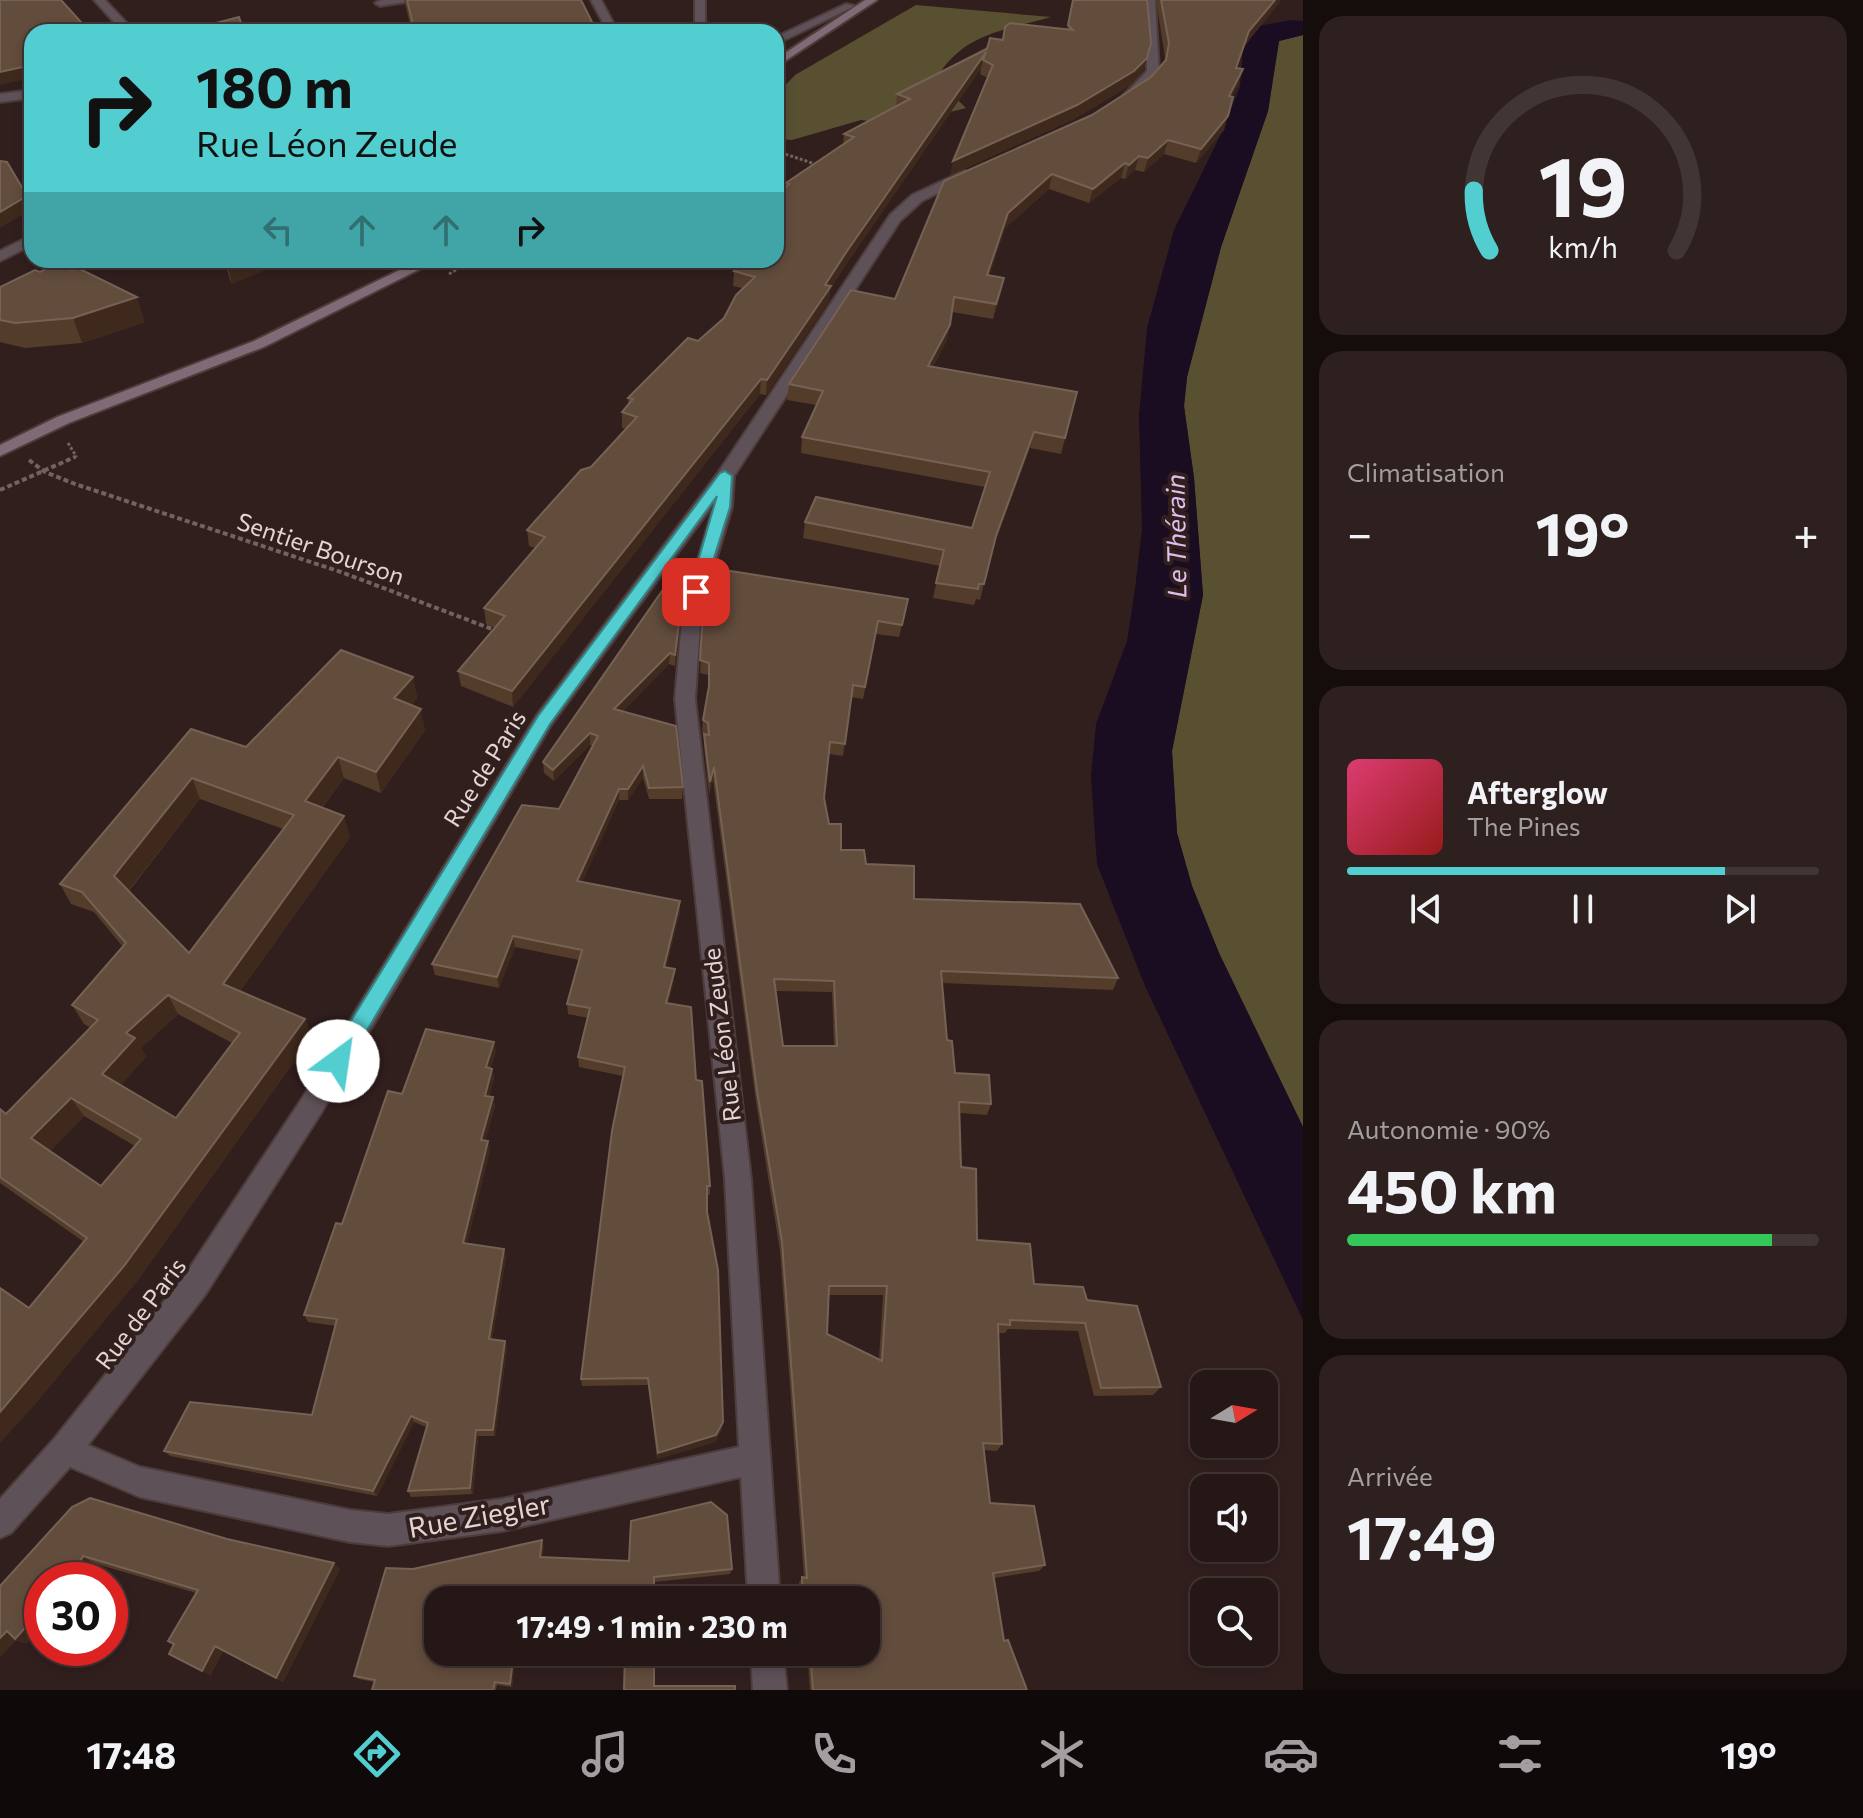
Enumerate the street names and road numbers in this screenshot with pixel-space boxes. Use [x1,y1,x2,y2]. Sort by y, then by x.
street label: Sentier Bourson [234,506,408,590]
street label: Rue de Paris [437,704,531,832]
street label: Rue Léon Zeude [696,947,746,1123]
street label: Rue de Paris [89,1252,191,1374]
street label: Rue Ziegler [405,1486,553,1544]

